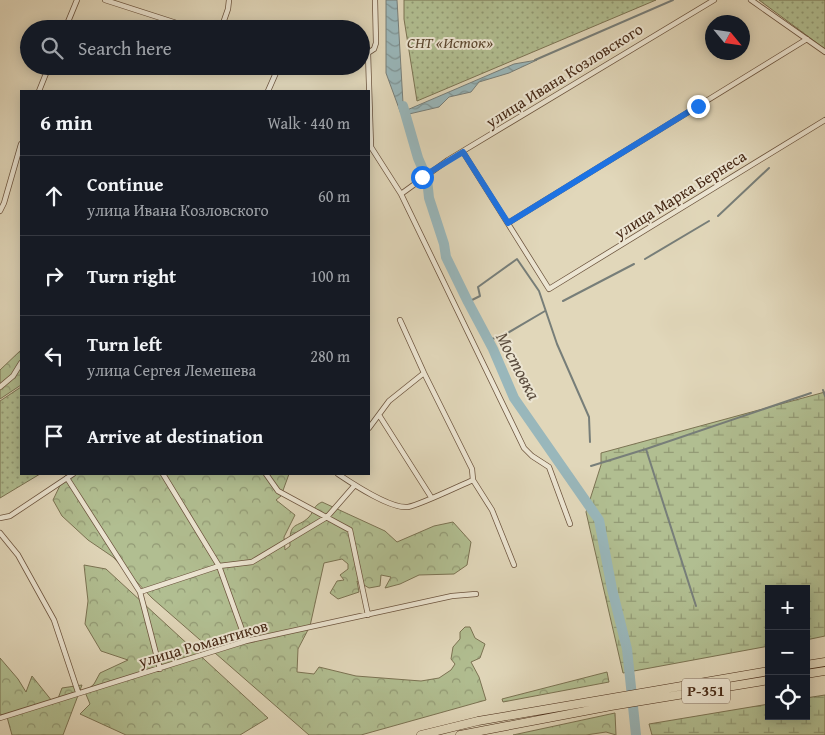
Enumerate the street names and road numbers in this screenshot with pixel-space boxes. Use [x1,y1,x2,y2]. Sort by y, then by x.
street label: улица Ивана Козловского [480,17,647,134]
street label: улица Марка Бернеса [608,143,751,245]
street label: улица Романтиков [135,613,271,673]
road number: Р-351 [682,678,730,704]

